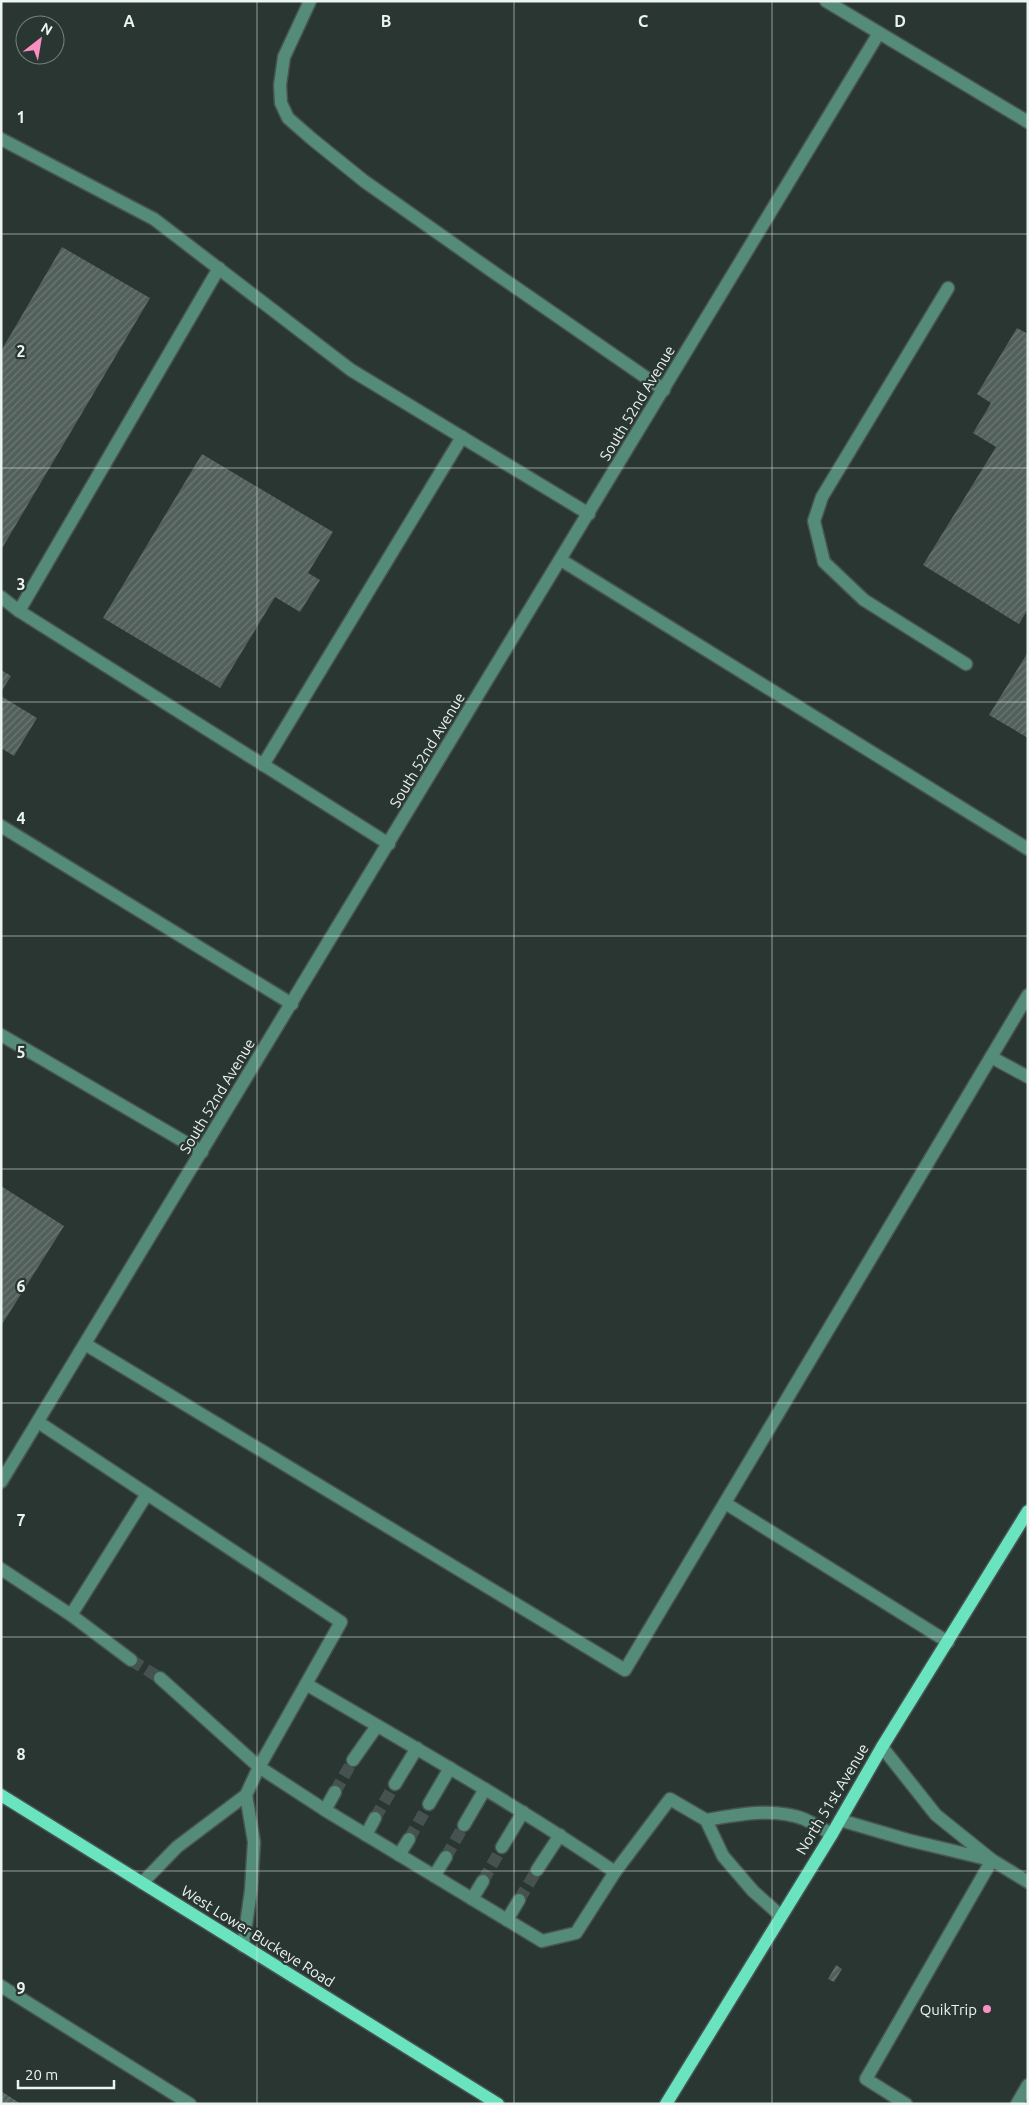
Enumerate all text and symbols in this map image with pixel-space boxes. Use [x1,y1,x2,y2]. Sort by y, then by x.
text: A [123,12,135,30]
text: B [381,12,391,30]
text: C [638,12,648,30]
text: D [894,12,906,30]
north arrow [15,15,65,65]
text: N [38,19,55,38]
text: 1 [16,108,26,126]
text: 2 [16,342,26,360]
street label: South 52nd Avenue [596,342,678,464]
text: 3 [16,575,26,593]
street label: South 52nd Avenue [386,689,468,811]
text: 4 [16,809,26,827]
street label: South 52nd Avenue [176,1035,258,1157]
text: 5 [16,1043,26,1061]
text: 6 [16,1277,26,1295]
text: 7 [16,1511,26,1529]
street label: North 51st Avenue [792,1740,872,1858]
text: 8 [16,1745,26,1763]
street label: West Lower Buckeye Road [178,1882,338,1990]
text: 9 [16,1979,26,1997]
place label: QuikTrip [920,2001,977,2018]
marker: QuikTrip [981,2003,993,2015]
scale bar [18,2058,114,2090]
text: 20 m [25,2066,58,2083]

